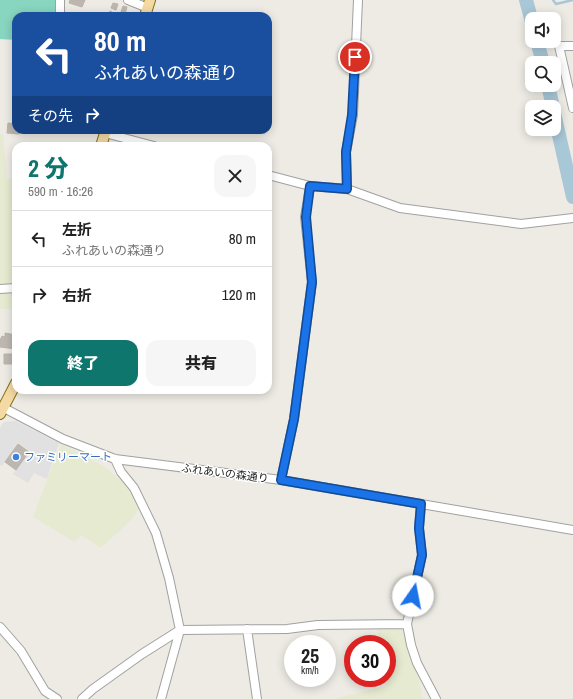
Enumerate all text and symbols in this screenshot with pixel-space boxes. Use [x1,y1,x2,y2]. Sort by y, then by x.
map controls [525,12,561,136]
button: sound [525,12,561,48]
text: 80 m [94,22,146,60]
icon: left [28,28,80,80]
pin [338,40,372,74]
icon: arrive [344,46,366,68]
button: search [525,56,561,92]
text: ふれあいの森通り [94,60,238,85]
button: layers [525,100,561,136]
icon: right [81,104,103,126]
text: その先 [28,105,73,126]
text: 2 分 [28,152,68,184]
button: close [214,155,256,197]
text: 590 m · 16:26 [28,183,93,200]
text: 左折 [62,219,92,240]
icon: left [28,228,50,250]
text: 80 m [229,228,256,249]
text: ふれあいの森通り [62,242,166,259]
icon: right [28,284,50,306]
text: 120 m [222,284,256,305]
text: 右折 [62,285,92,306]
button: 終了 [28,340,138,386]
button: 共有 [146,340,256,386]
place label: ファミリーマート [24,450,112,464]
marker: ファミリーマート [11,452,21,462]
street label: ふれあいの森通り [180,461,270,485]
position arrow [392,575,434,617]
speed limit sign: 30 [344,635,396,687]
text: 25 [301,642,319,669]
text: km/h [301,664,319,677]

